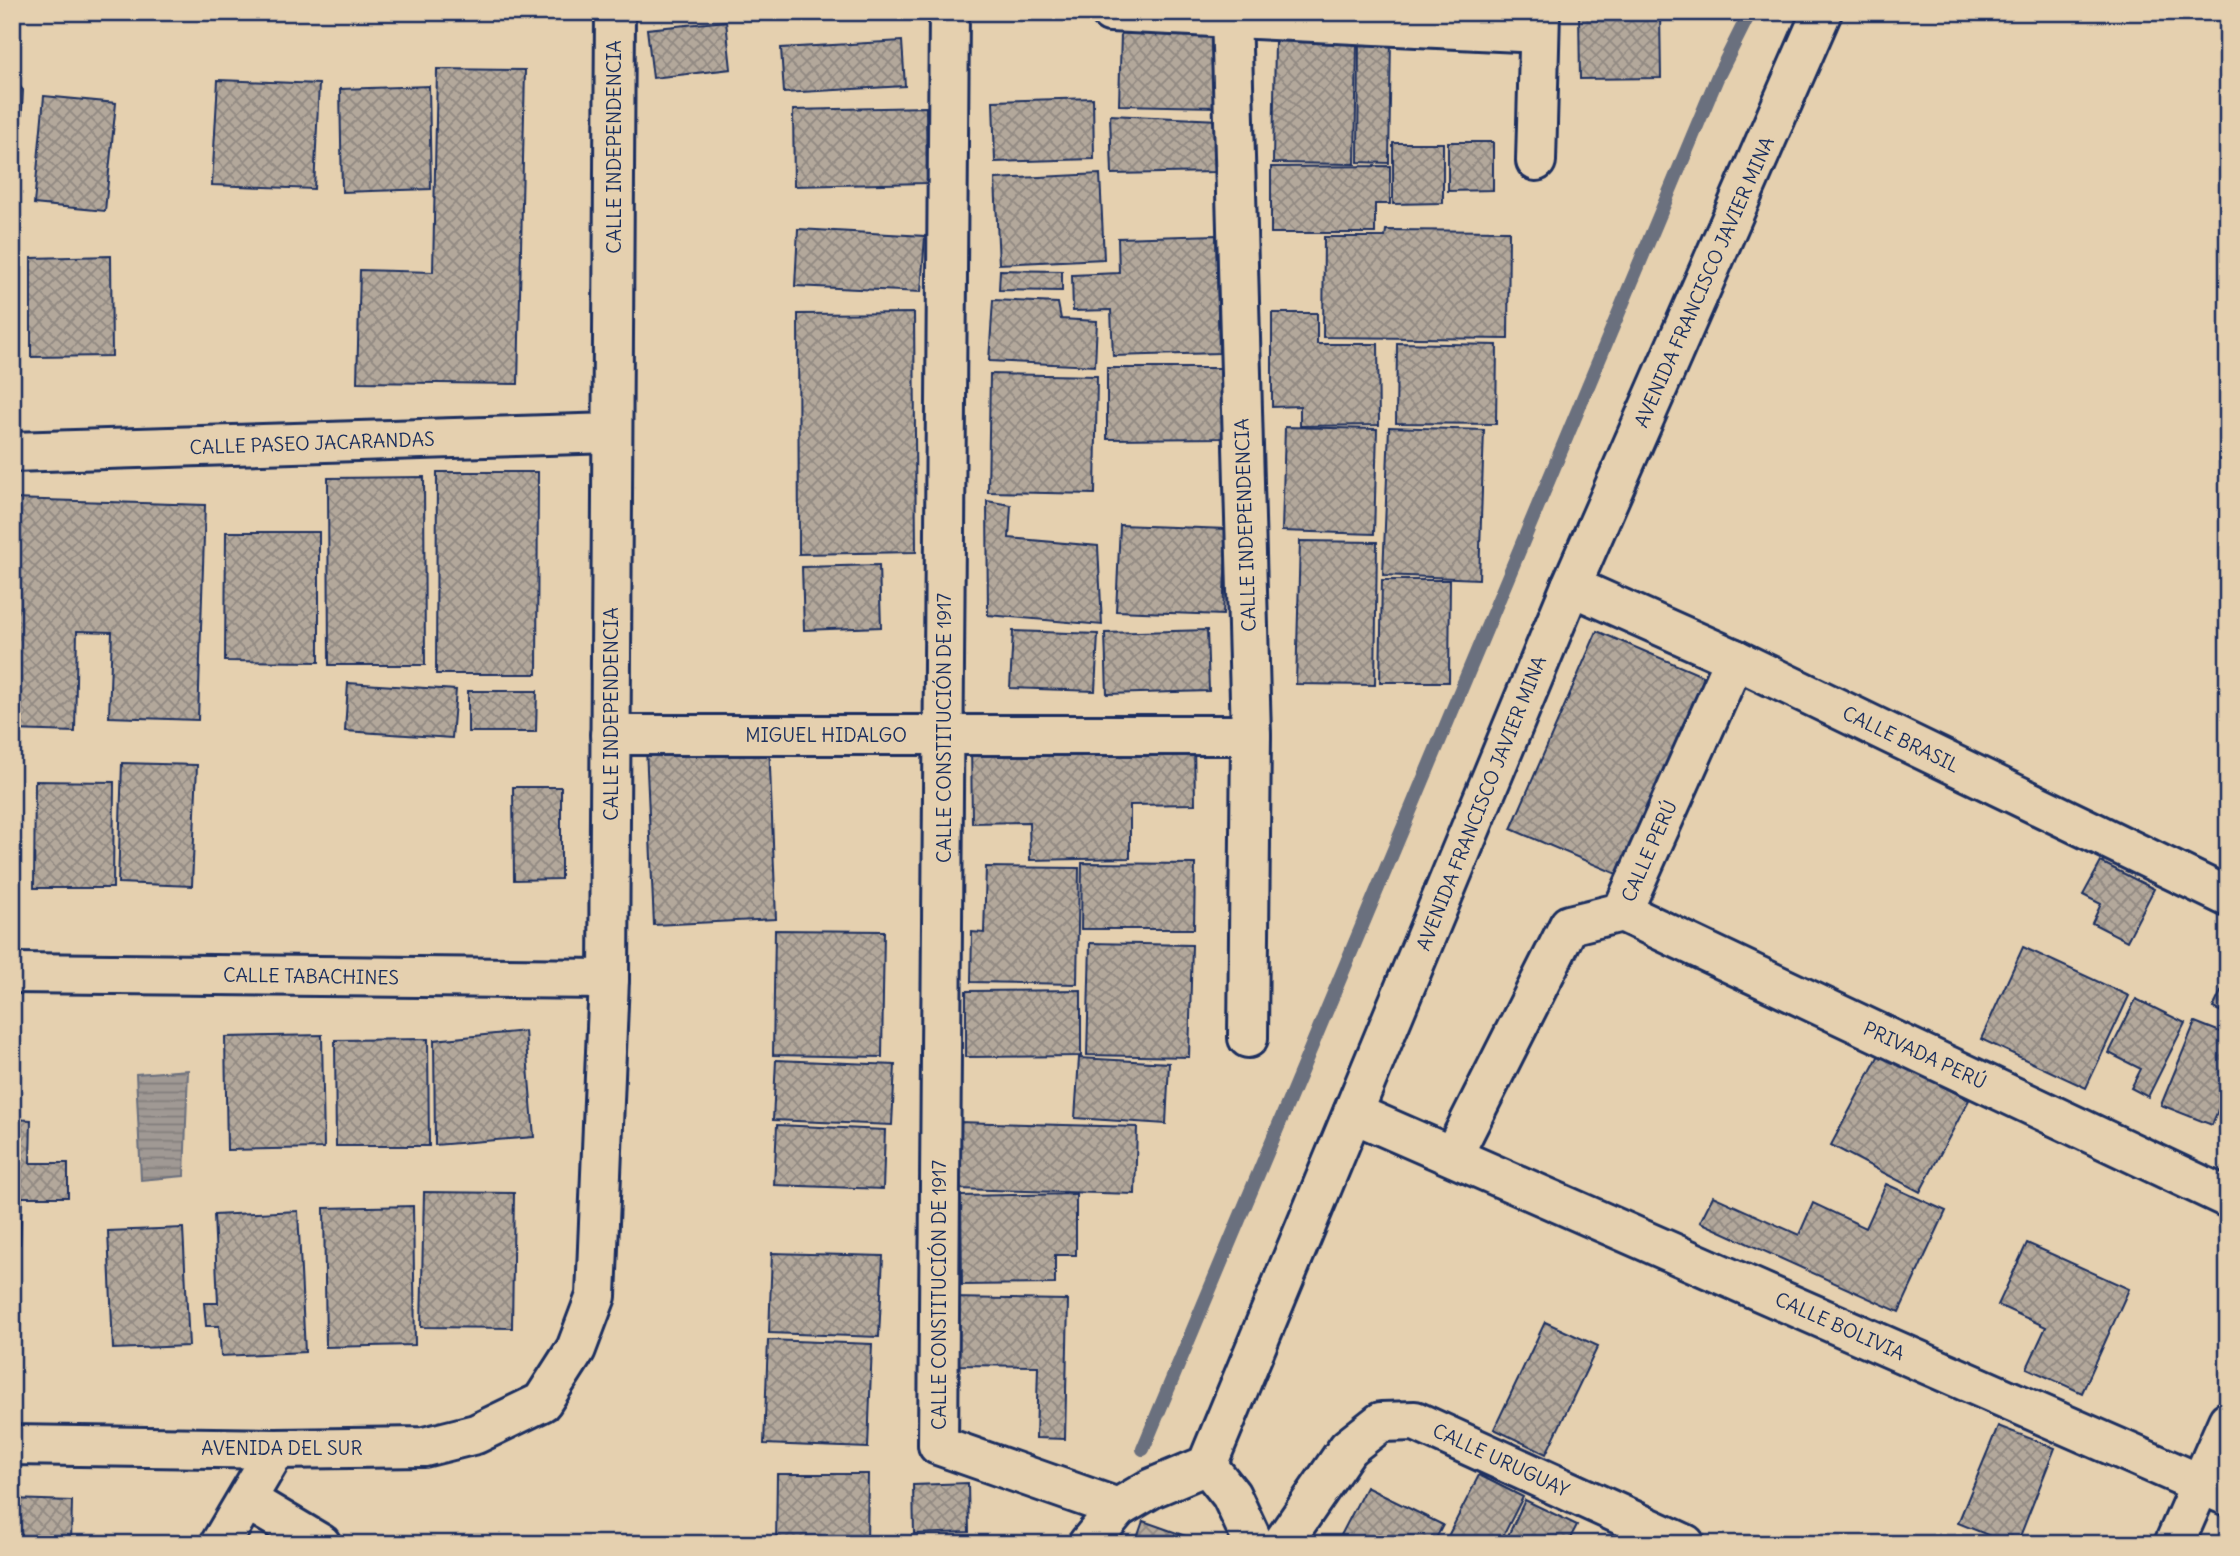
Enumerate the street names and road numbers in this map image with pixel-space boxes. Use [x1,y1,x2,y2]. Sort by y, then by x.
street label: CALLE INDEPENDENCIA [602,40,626,254]
street label: AVENIDA FRANCISCO JAVIER MINA [1629,133,1779,431]
street label: CALLE INDEPENDENCIA [1229,418,1261,632]
street label: CALLE PASEO JACARANDAS [189,427,435,459]
street label: CALLE CONSTITUCIÓN DE 1917 [932,593,956,863]
street label: CALLE INDEPENDENCIA [599,607,623,821]
street label: AVENIDA FRANCISCO JAVIER MINA [1411,652,1551,954]
street label: CALLE BRASIL [1839,700,1963,778]
street label: MIGUEL HIDALGO [745,723,907,747]
street label: CALLE PERÚ [1616,796,1682,906]
street label: CALLE TABACHINES [223,962,399,990]
street label: PRIVADA PERÚ [1860,1016,1990,1094]
street label: CALLE CONSTITUCIÓN DE 1917 [927,1160,951,1430]
street label: CALLE BOLIVIA [1772,1287,1908,1365]
street label: CALLE URUGUAY [1429,1418,1573,1502]
street label: AVENIDA DEL SUR [201,1436,363,1460]

